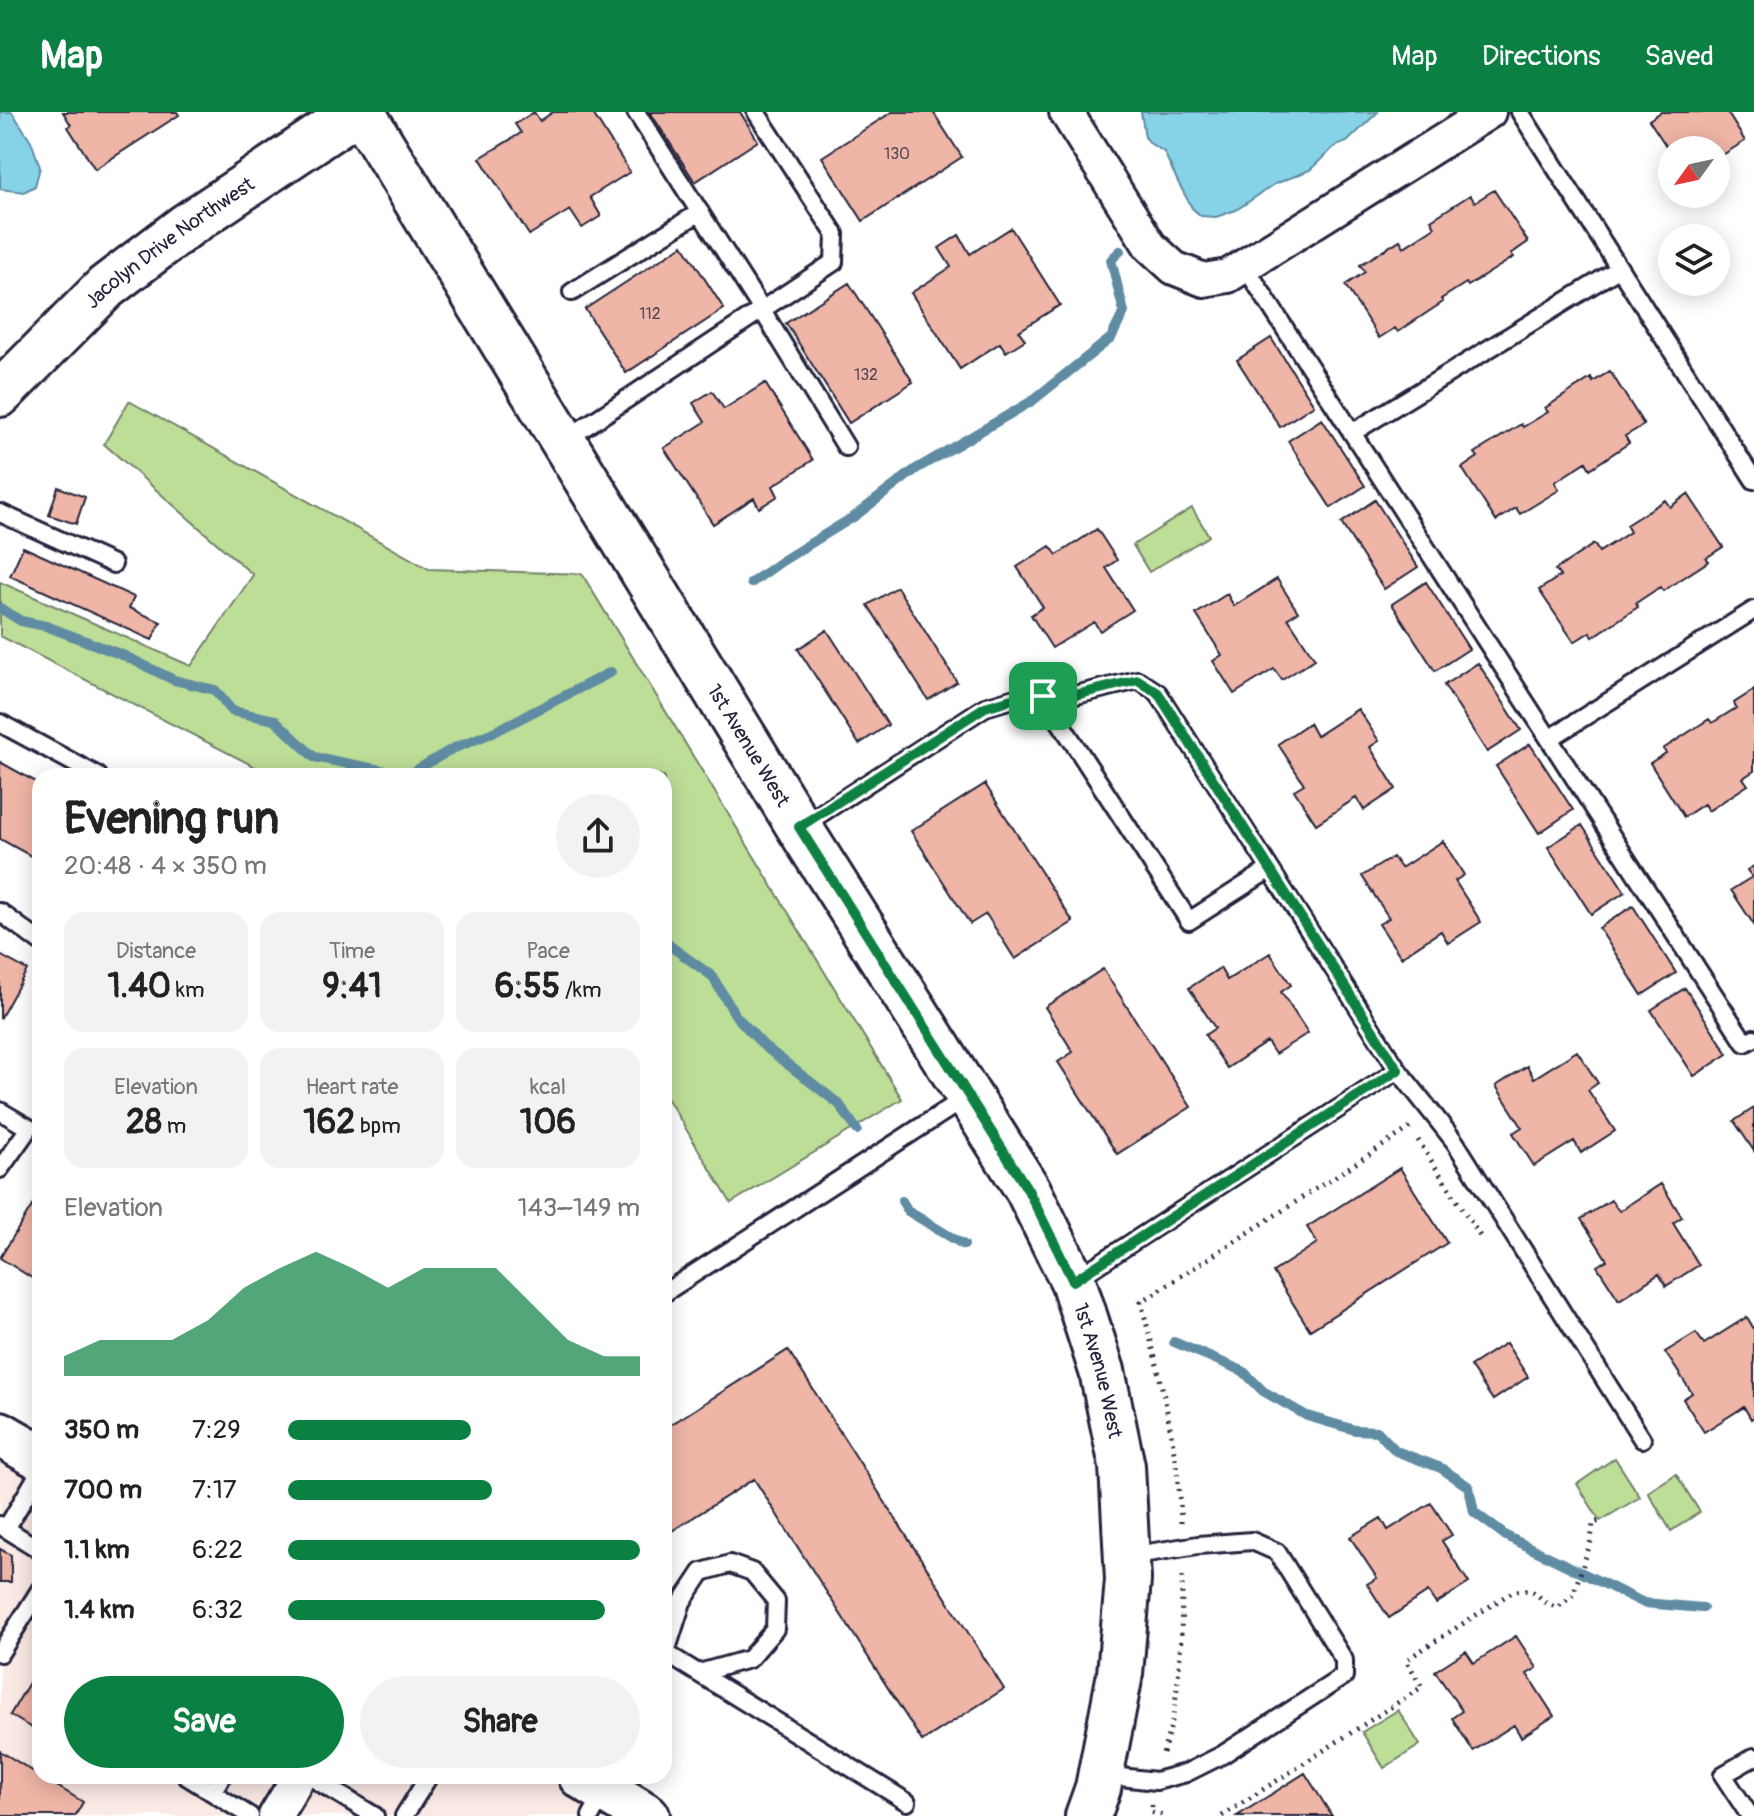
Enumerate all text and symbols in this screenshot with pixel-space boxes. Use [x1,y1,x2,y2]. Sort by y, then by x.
text: Map [40,32,103,80]
text: Map [1391,39,1438,74]
text: Directions [1482,39,1601,74]
text: Saved [1645,39,1714,74]
north arrow [1658,136,1730,208]
map controls [1658,136,1730,296]
house number: 130 [884,144,910,164]
street label: Jacolyn Drive Northwest [79,171,260,314]
button: layers [1658,224,1730,296]
house number: 112 [639,304,661,324]
house number: 132 [854,365,878,385]
pin [1009,662,1077,730]
icon: arrive [1021,674,1065,718]
street label: 1st Avenue West [702,679,796,812]
text: Evening run [64,792,279,847]
button: share [556,794,640,878]
text: 20:48 · 4 × 350 m [64,850,267,882]
text: Distance [116,937,196,965]
text: Time [329,937,375,965]
text: Pace [526,937,570,965]
text: 1.40 [107,965,171,1008]
text: 9:41 [322,965,382,1008]
text: 6:55 [494,965,560,1008]
text: km [171,976,205,1004]
text: /km [560,976,602,1004]
text: Elevation [114,1073,198,1101]
text: Heart rate [306,1073,398,1101]
text: kcal [530,1073,566,1101]
text: 28 [126,1101,162,1144]
text: 162 [303,1101,355,1144]
text: 106 [520,1101,576,1144]
text: m [162,1112,186,1140]
text: bpm [355,1112,401,1140]
text: Elevation [64,1192,163,1224]
text: 143–149 m [518,1192,640,1224]
street label: 1st Avenue West [1068,1300,1128,1441]
text: 350 m [64,1414,139,1446]
text: 7:29 [192,1414,241,1446]
text: 700 m [64,1474,142,1506]
text: 7:17 [192,1474,237,1506]
text: 1.1 km [64,1534,130,1566]
text: 6:22 [192,1534,243,1566]
text: 1.4 km [64,1594,135,1626]
text: 6:32 [192,1594,243,1626]
button: Save [64,1676,344,1768]
button: Share [360,1676,640,1768]

